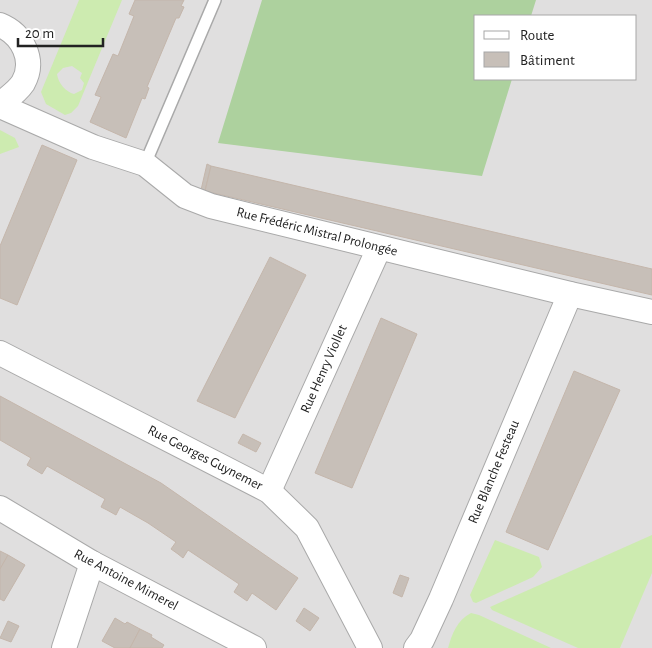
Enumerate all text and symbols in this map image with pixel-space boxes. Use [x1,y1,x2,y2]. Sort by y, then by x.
scale bar [18,15,102,47]
legend [474,15,637,80]
text: 20 m [25,26,54,41]
text: Route [520,28,554,43]
text: Bâtiment [520,53,575,68]
street label: Rue Frédéric Mistral Prolongée [235,205,399,259]
street label: Rue Henry Viollet [298,322,350,415]
street label: Rue Blanche Festeau [466,418,522,526]
street label: Rue Georges Guynemer [145,423,265,493]
street label: Rue Antoine Mimerel [72,547,180,613]

